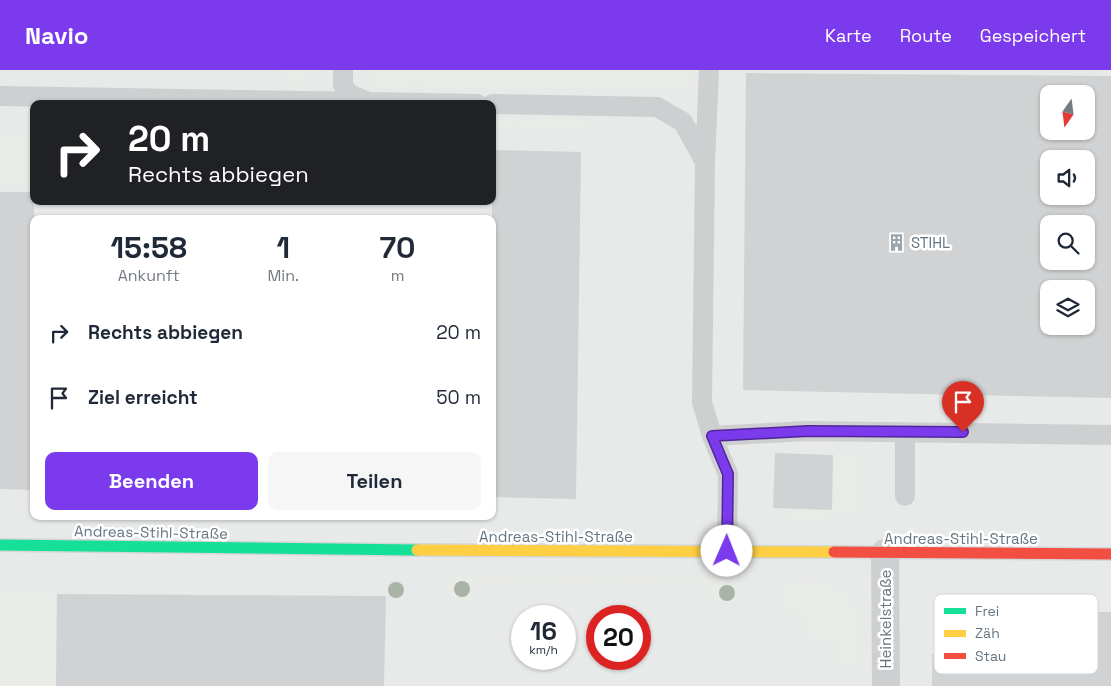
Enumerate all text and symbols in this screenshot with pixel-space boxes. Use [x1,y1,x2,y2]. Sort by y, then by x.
text: Navio [25,20,89,51]
text: Karte [825,24,872,47]
text: Route [900,24,952,47]
text: Gespeichert [980,24,1086,47]
north arrow [1040,85,1095,140]
map controls [1040,85,1095,335]
text: 20 m [128,117,210,161]
icon: right [45,120,110,185]
button: sound [1040,150,1095,205]
text: Rechts abbiegen [128,160,309,188]
button: search [1040,215,1095,270]
text: 15:58 [110,228,187,267]
text: 1 [276,228,290,267]
text: 70 [380,228,415,267]
building icon: STIHL [887,232,907,252]
place label: STIHL [911,233,950,252]
text: Ankunft [118,265,180,286]
text: Min. [267,265,299,286]
text: m [391,265,404,286]
button: layers [1040,280,1095,335]
icon: right [45,319,73,347]
text: Rechts abbiegen [88,320,243,345]
text: 20 m [436,320,481,345]
pin [942,381,984,432]
icon: arrive [45,384,73,412]
text: Ziel erreicht [88,385,198,410]
text: 50 m [436,385,481,410]
icon: arrive [949,388,977,416]
button: Beenden [45,452,258,510]
button: Teilen [268,452,481,510]
street label: Andreas-Stihl-Straße [74,521,228,543]
position arrow [700,524,752,576]
street label: Andreas-Stihl-Straße [479,527,633,546]
street label: Andreas-Stihl-Straße [884,529,1038,548]
street label: Heinkelstraße [876,569,895,668]
legend [934,594,1098,674]
text: Frei [975,602,999,620]
speed limit sign: 20 [586,605,651,670]
text: 16 [530,615,557,647]
text: Zäh [975,624,1000,642]
text: km/h [529,642,558,658]
text: Stau [975,647,1006,665]

